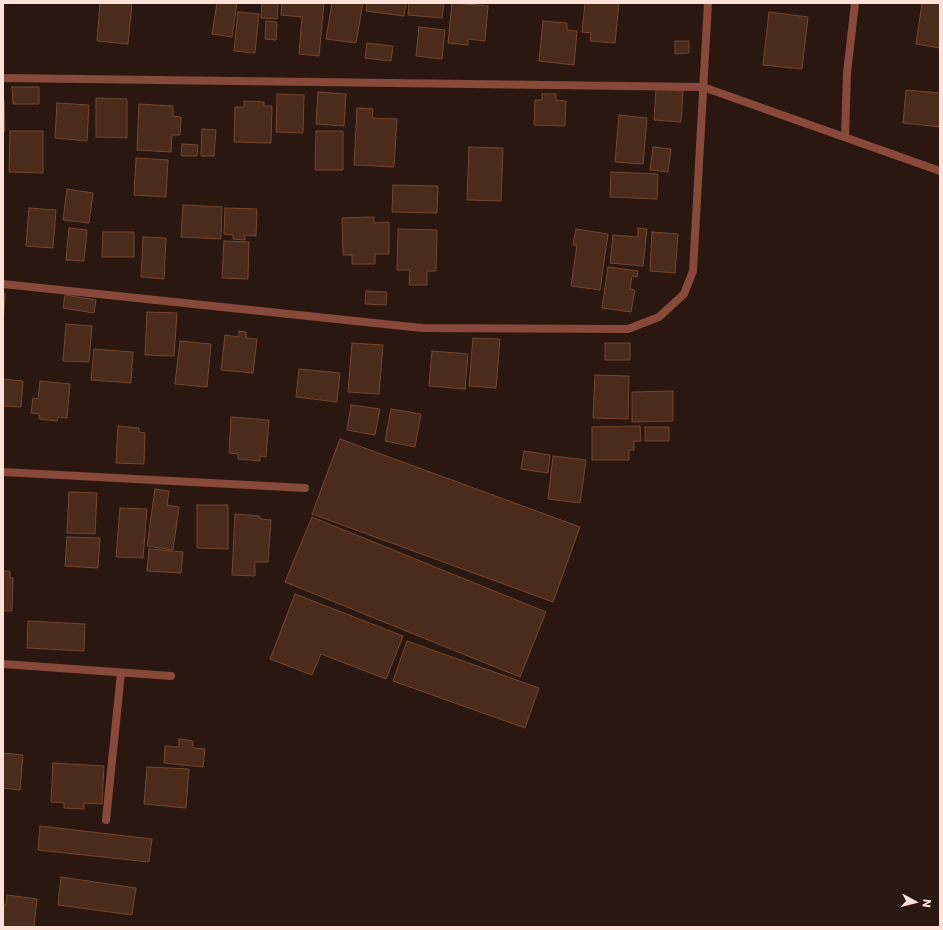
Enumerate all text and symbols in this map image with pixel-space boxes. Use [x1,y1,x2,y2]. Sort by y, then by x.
north arrow [895,882,935,922]
text: N [918,898,935,909]

